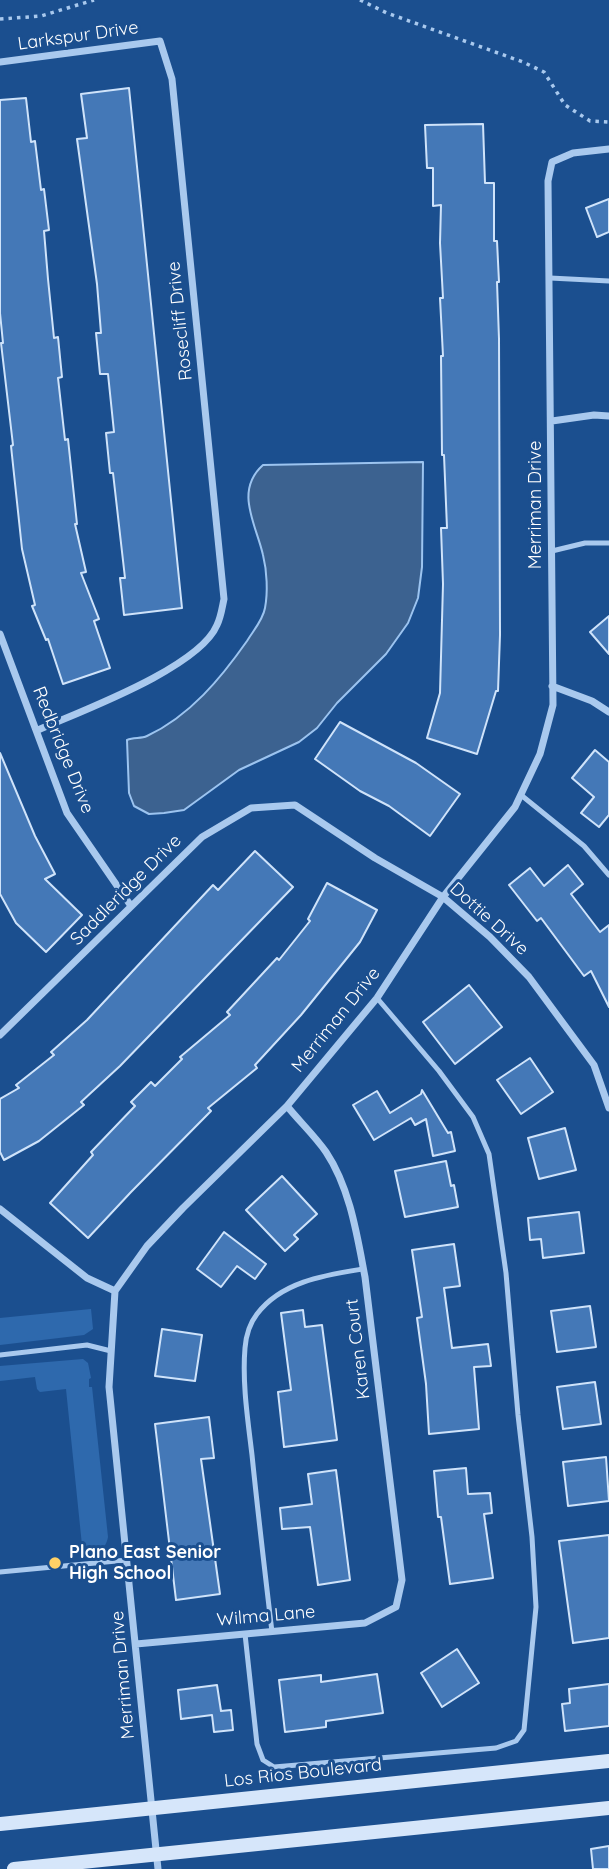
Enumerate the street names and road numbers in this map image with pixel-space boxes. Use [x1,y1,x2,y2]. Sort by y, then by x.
street label: Larkspur Drive [16,17,140,55]
street label: Rosecliff Drive [163,260,197,382]
street label: Merriman Drive [525,441,547,569]
street label: Redbridge Drive [28,683,98,817]
street label: Saddleridge Drive [66,830,186,950]
street label: Dottie Drive [445,878,533,960]
street label: Merriman Drive [287,963,385,1077]
street label: Karen Court [341,1298,375,1400]
street label: Wilma Lane [216,1601,316,1631]
street label: Merriman Drive [107,1610,139,1740]
street label: Los Rios Boulevard [223,1754,383,1792]

